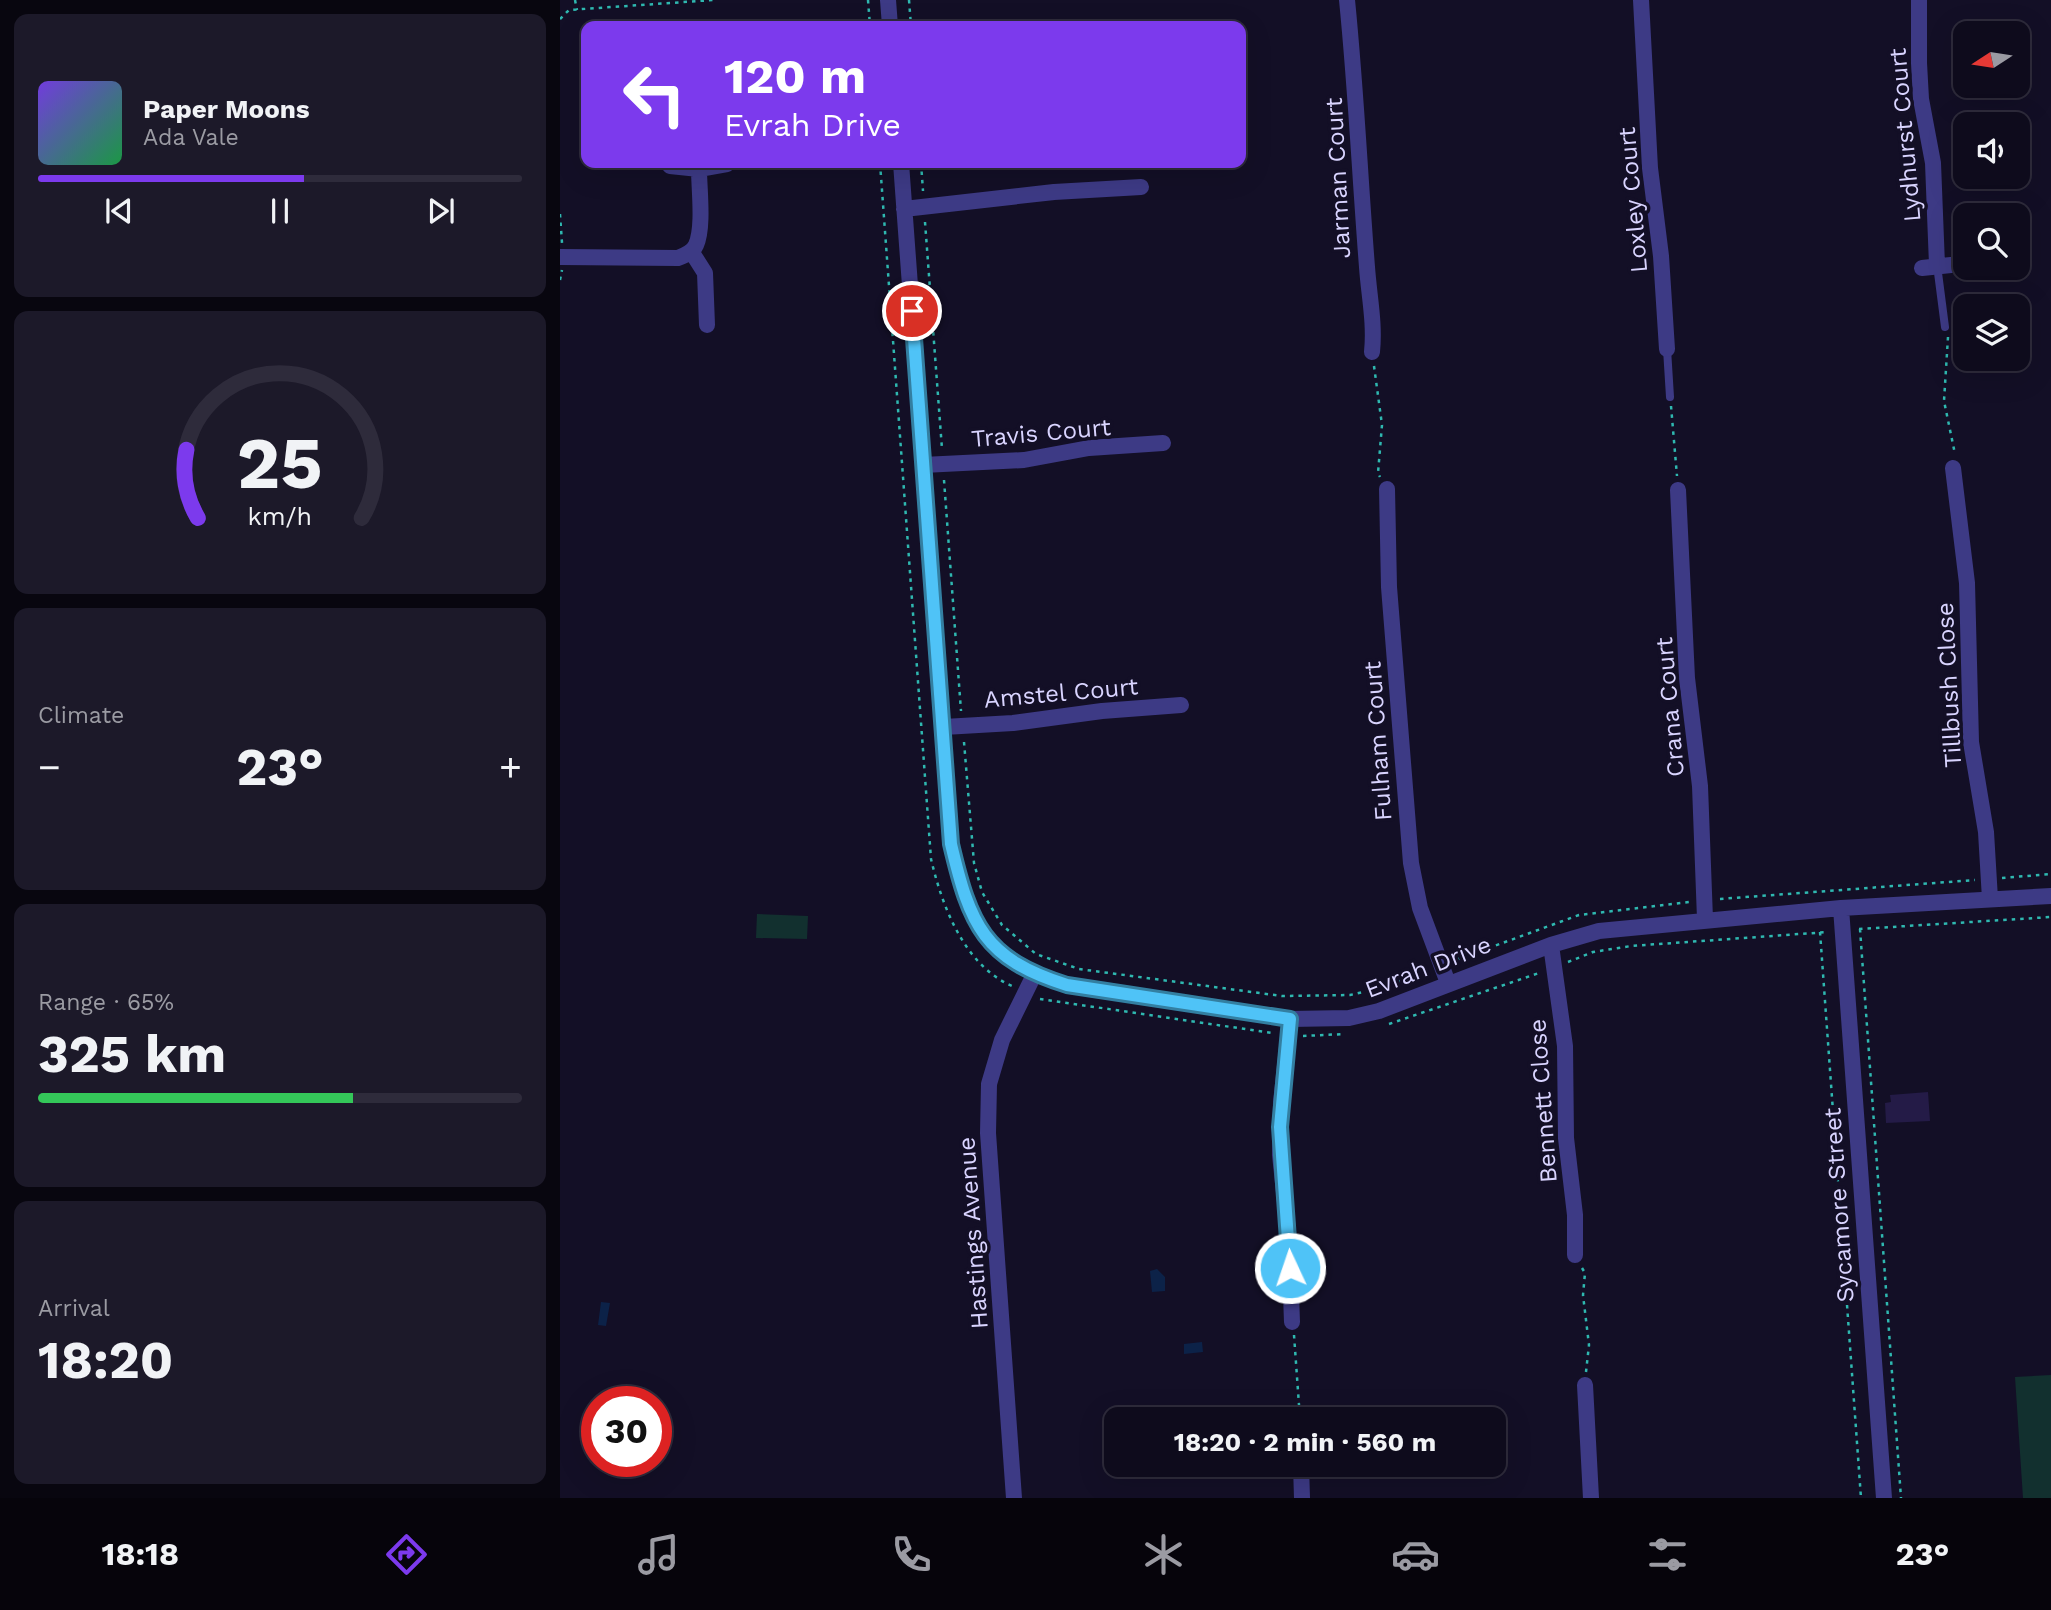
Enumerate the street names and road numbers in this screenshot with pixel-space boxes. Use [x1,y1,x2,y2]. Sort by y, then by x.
street label: Lydhurst Court [1883,47,1927,223]
street label: Jarman Court [1320,97,1356,259]
street label: Loxley Court [1613,126,1653,274]
street label: Travis Court [970,413,1112,453]
street label: Tillbush Close [1931,602,1967,768]
street label: Crana Court [1650,636,1690,778]
street label: Fulham Court [1358,660,1398,822]
street label: Amstel Court [983,672,1139,714]
street label: Evrah Drive [1361,930,1495,1004]
street label: Bennett Close [1523,1018,1563,1184]
street label: Sycamore Street [1818,1107,1860,1303]
street label: Hastings Avenue [952,1136,994,1330]

